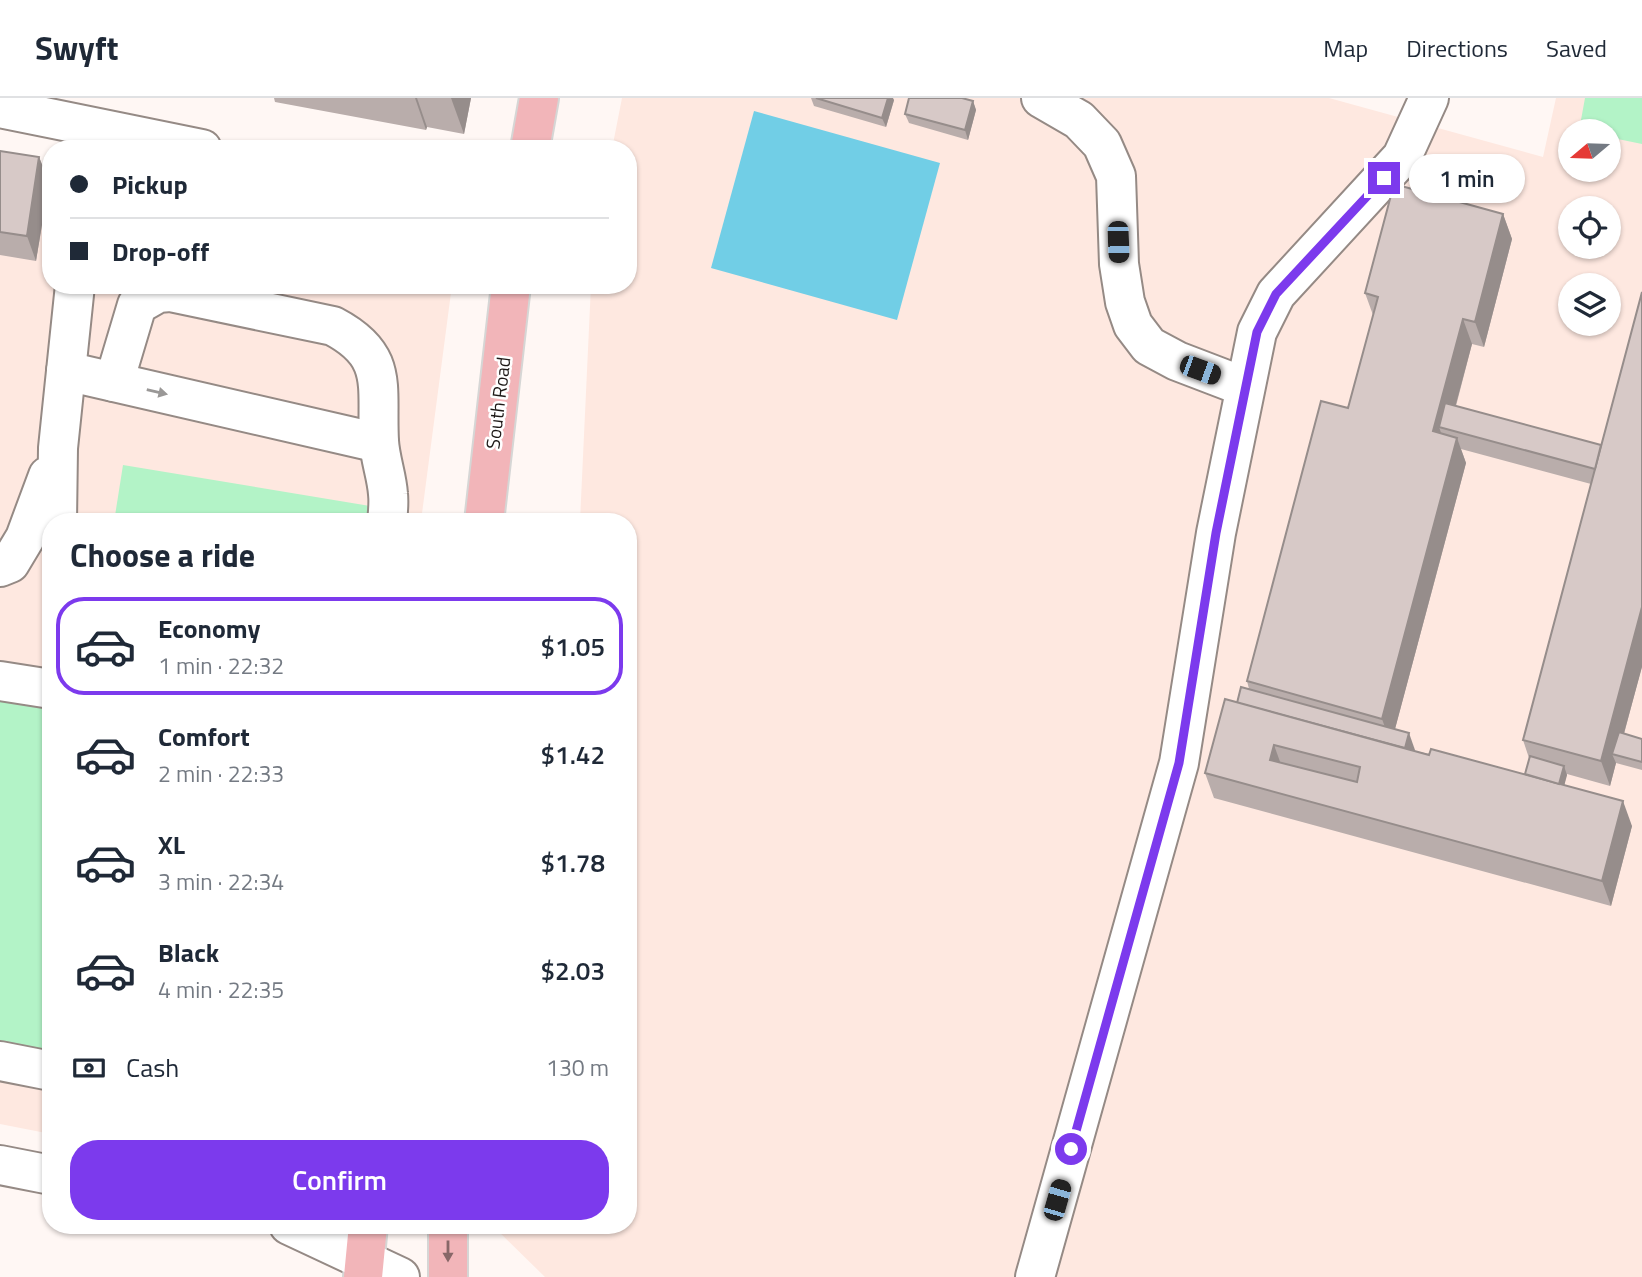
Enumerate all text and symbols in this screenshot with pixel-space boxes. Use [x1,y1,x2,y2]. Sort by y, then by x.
text: Swyft [35,23,119,73]
text: Map [1323,30,1368,66]
text: Directions [1406,30,1508,66]
text: Saved [1546,30,1607,66]
north arrow [1558,119,1620,182]
map controls [1558,119,1621,336]
callout: 1 min [1408,154,1524,202]
text: 1 min [1439,161,1495,196]
route end [1368,162,1400,194]
text: Pickup [112,165,188,204]
button: locate [1558,196,1621,259]
car [1107,221,1130,263]
text: Drop-off [112,232,209,271]
button: layers [1558,273,1621,336]
car [1177,353,1224,387]
street label: South Road [477,355,518,451]
one-way arrow [146,387,168,398]
text: Choose a ride [70,531,255,579]
text: Economy [158,609,260,648]
icon: car [74,615,137,678]
text: $1.05 [541,627,605,666]
text: 1 min · 22:32 [158,648,284,683]
text: Comfort [158,717,250,756]
icon: car [74,723,137,786]
text: $1.42 [541,735,605,774]
text: 2 min · 22:33 [158,756,284,791]
text: XL [158,825,185,864]
icon: car [74,831,137,894]
text: $1.78 [541,843,605,882]
text: 3 min · 22:34 [158,864,284,899]
text: Black [158,933,219,972]
icon: car [74,939,137,1002]
text: $2.03 [541,951,605,990]
text: 4 min · 22:35 [158,972,284,1007]
text: Cash [126,1048,179,1087]
icon: cash [70,1049,108,1087]
text: 130 m [546,1050,609,1085]
route start [1055,1133,1087,1165]
button: Confirm [70,1140,609,1220]
car [1042,1177,1073,1223]
one-way arrow [442,1240,454,1262]

